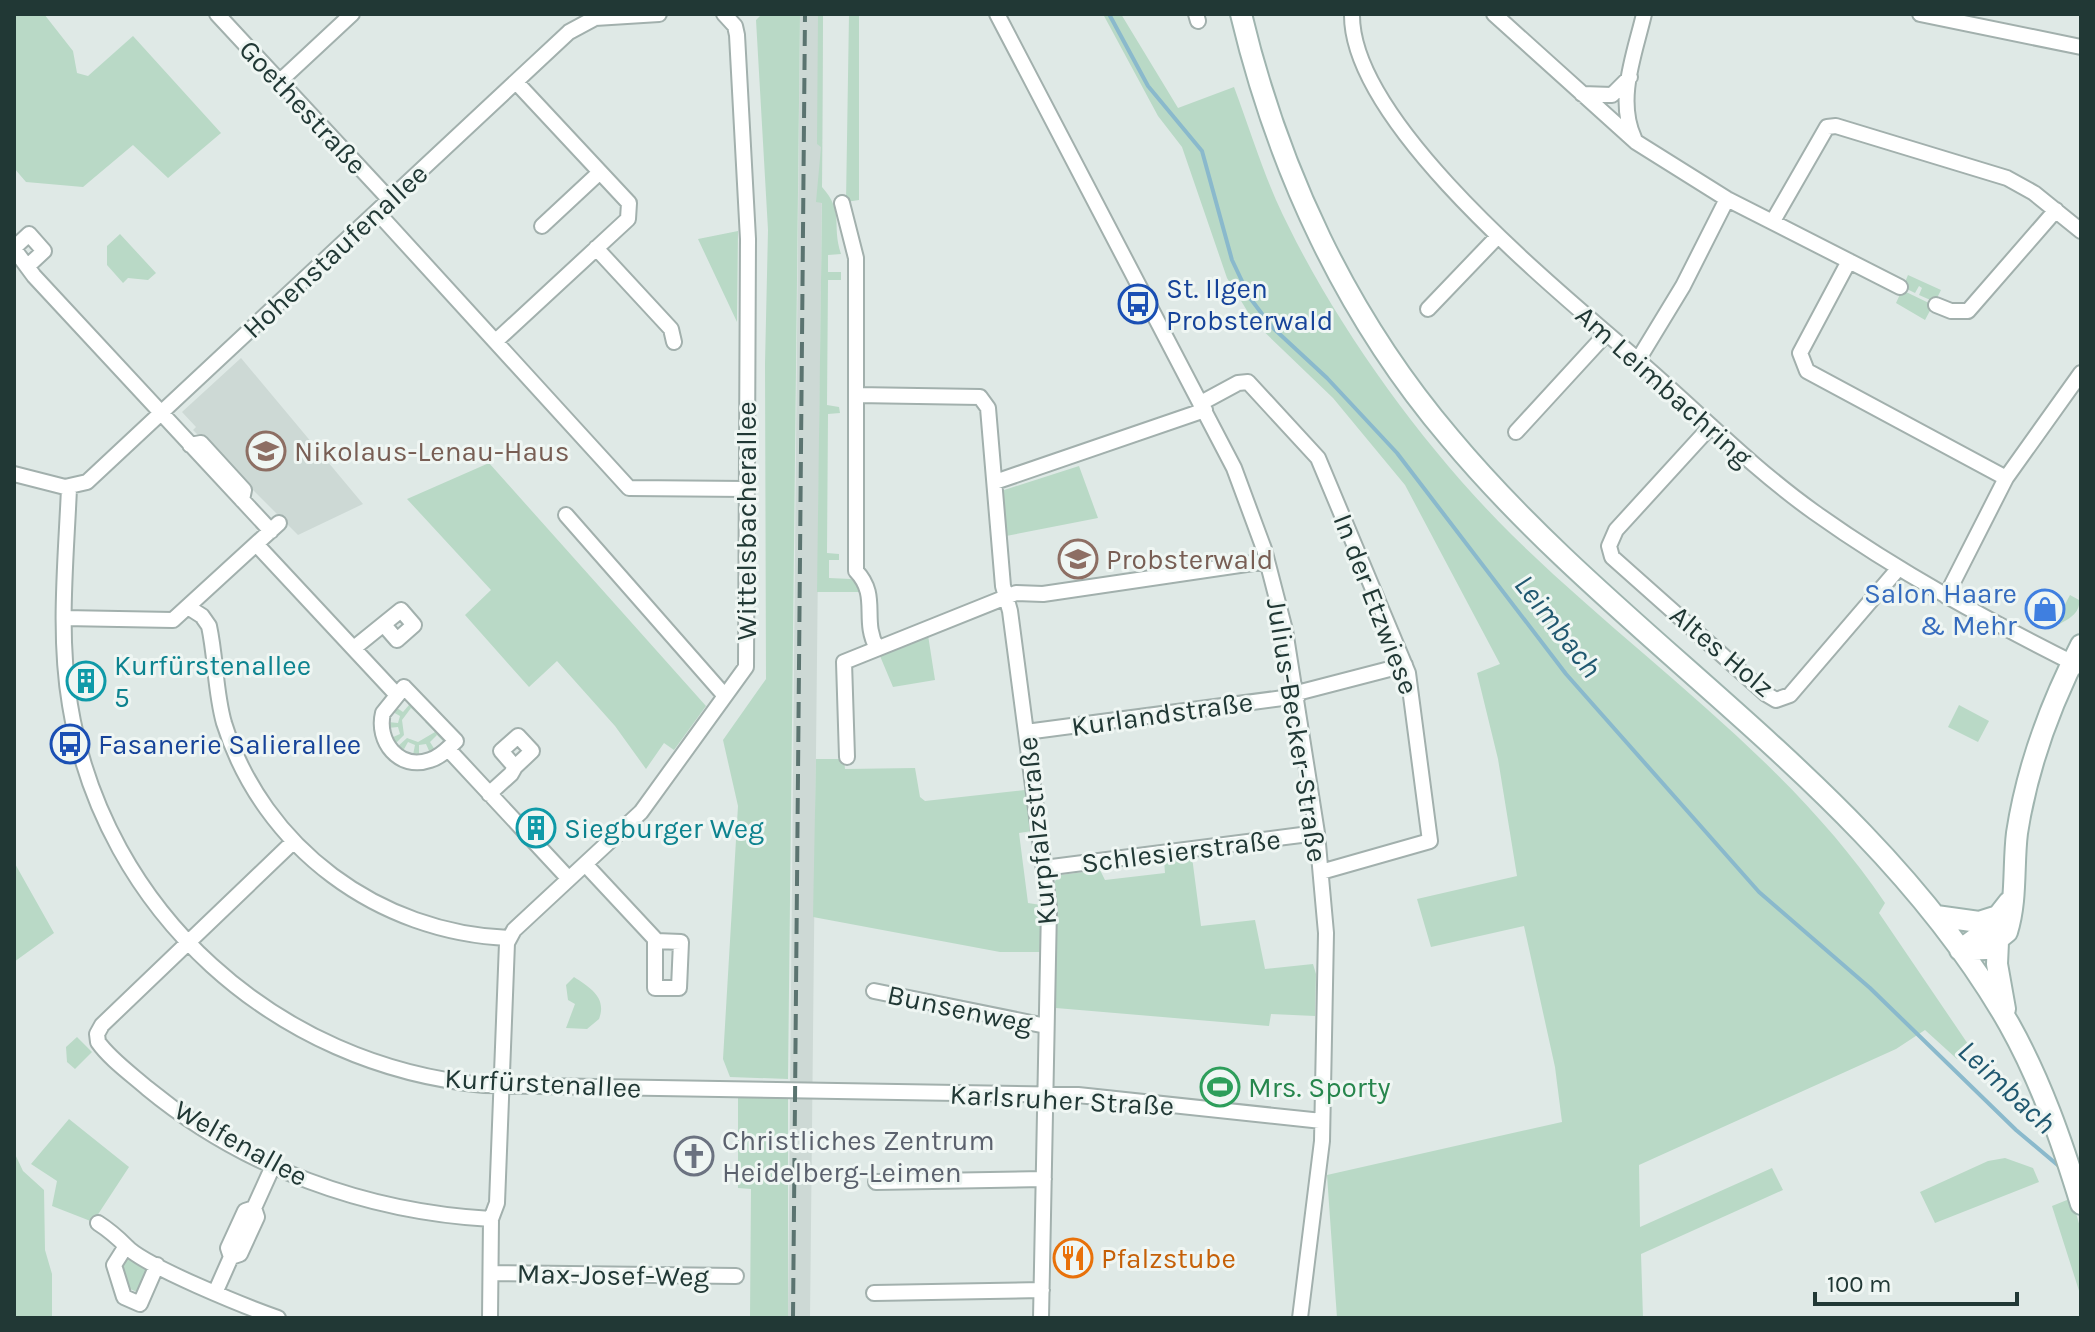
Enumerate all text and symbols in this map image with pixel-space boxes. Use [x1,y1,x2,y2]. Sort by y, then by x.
street label: Goethestraße [232,33,374,181]
street label: Hohenstaufenallee [236,157,434,345]
place label: St. Ilgen Probsterwald [1166,272,1333,337]
bus stop icon: St. Ilgen Probsterwald [1117,283,1159,325]
street label: Am Leimbachring [1569,298,1759,474]
street label: Wittelsbacherallee [730,401,763,641]
school or university icon: Nikolaus-Lenau-Haus [245,430,287,472]
place label: Nikolaus-Lenau-Haus [294,435,570,468]
street label: In der Etzwiese [1326,509,1426,699]
school or university icon: Probsterwald [1057,538,1099,580]
place label: Probsterwald [1106,543,1273,576]
water label: Leimbach [1507,567,1609,685]
place label: Salon Haare & Mehr [1864,577,2018,642]
shop icon: Salon Haare & Mehr [2024,588,2066,630]
street label: Julius-Becker-Straße [1260,596,1334,864]
street label: Altes Holz [1663,598,1781,704]
place label: Kurfürstenallee 5 [114,649,311,714]
building icon: Kurfürstenallee 5 [65,660,107,702]
street label: Kurlandstraße [1069,685,1255,743]
bus stop icon: Fasanerie Salierallee [49,723,91,765]
place label: Fasanerie Salierallee [98,728,361,761]
street label: Kurpfalzstraße [1011,735,1063,927]
building icon: Siegburger Weg [515,807,557,849]
place label: Siegburger Weg [564,812,764,845]
street label: Schlesierstraße [1080,822,1282,880]
street label: Bunsenweg [884,978,1036,1041]
water label: Leimbach [1950,1033,2064,1141]
street label: Kurfürstenallee [444,1061,642,1105]
sports icon: Mrs. Sporty [1199,1066,1241,1108]
place label: Mrs. Sporty [1248,1071,1390,1104]
street label: Karlsruher Straße [949,1078,1175,1122]
street label: Welfenallee [169,1093,313,1193]
place label: Christliches Zentrum Heidelberg-Leimen [722,1124,995,1189]
church icon: Christliches Zentrum Heidelberg-Leimen [673,1135,715,1177]
restaurant icon: Pfalzstube [1052,1237,1094,1279]
place label: Pfalzstube [1101,1242,1236,1275]
scale bar [1815,1256,2017,1306]
street label: Max-Josef-Weg [516,1257,710,1293]
text: 100 m [1827,1270,1892,1298]

